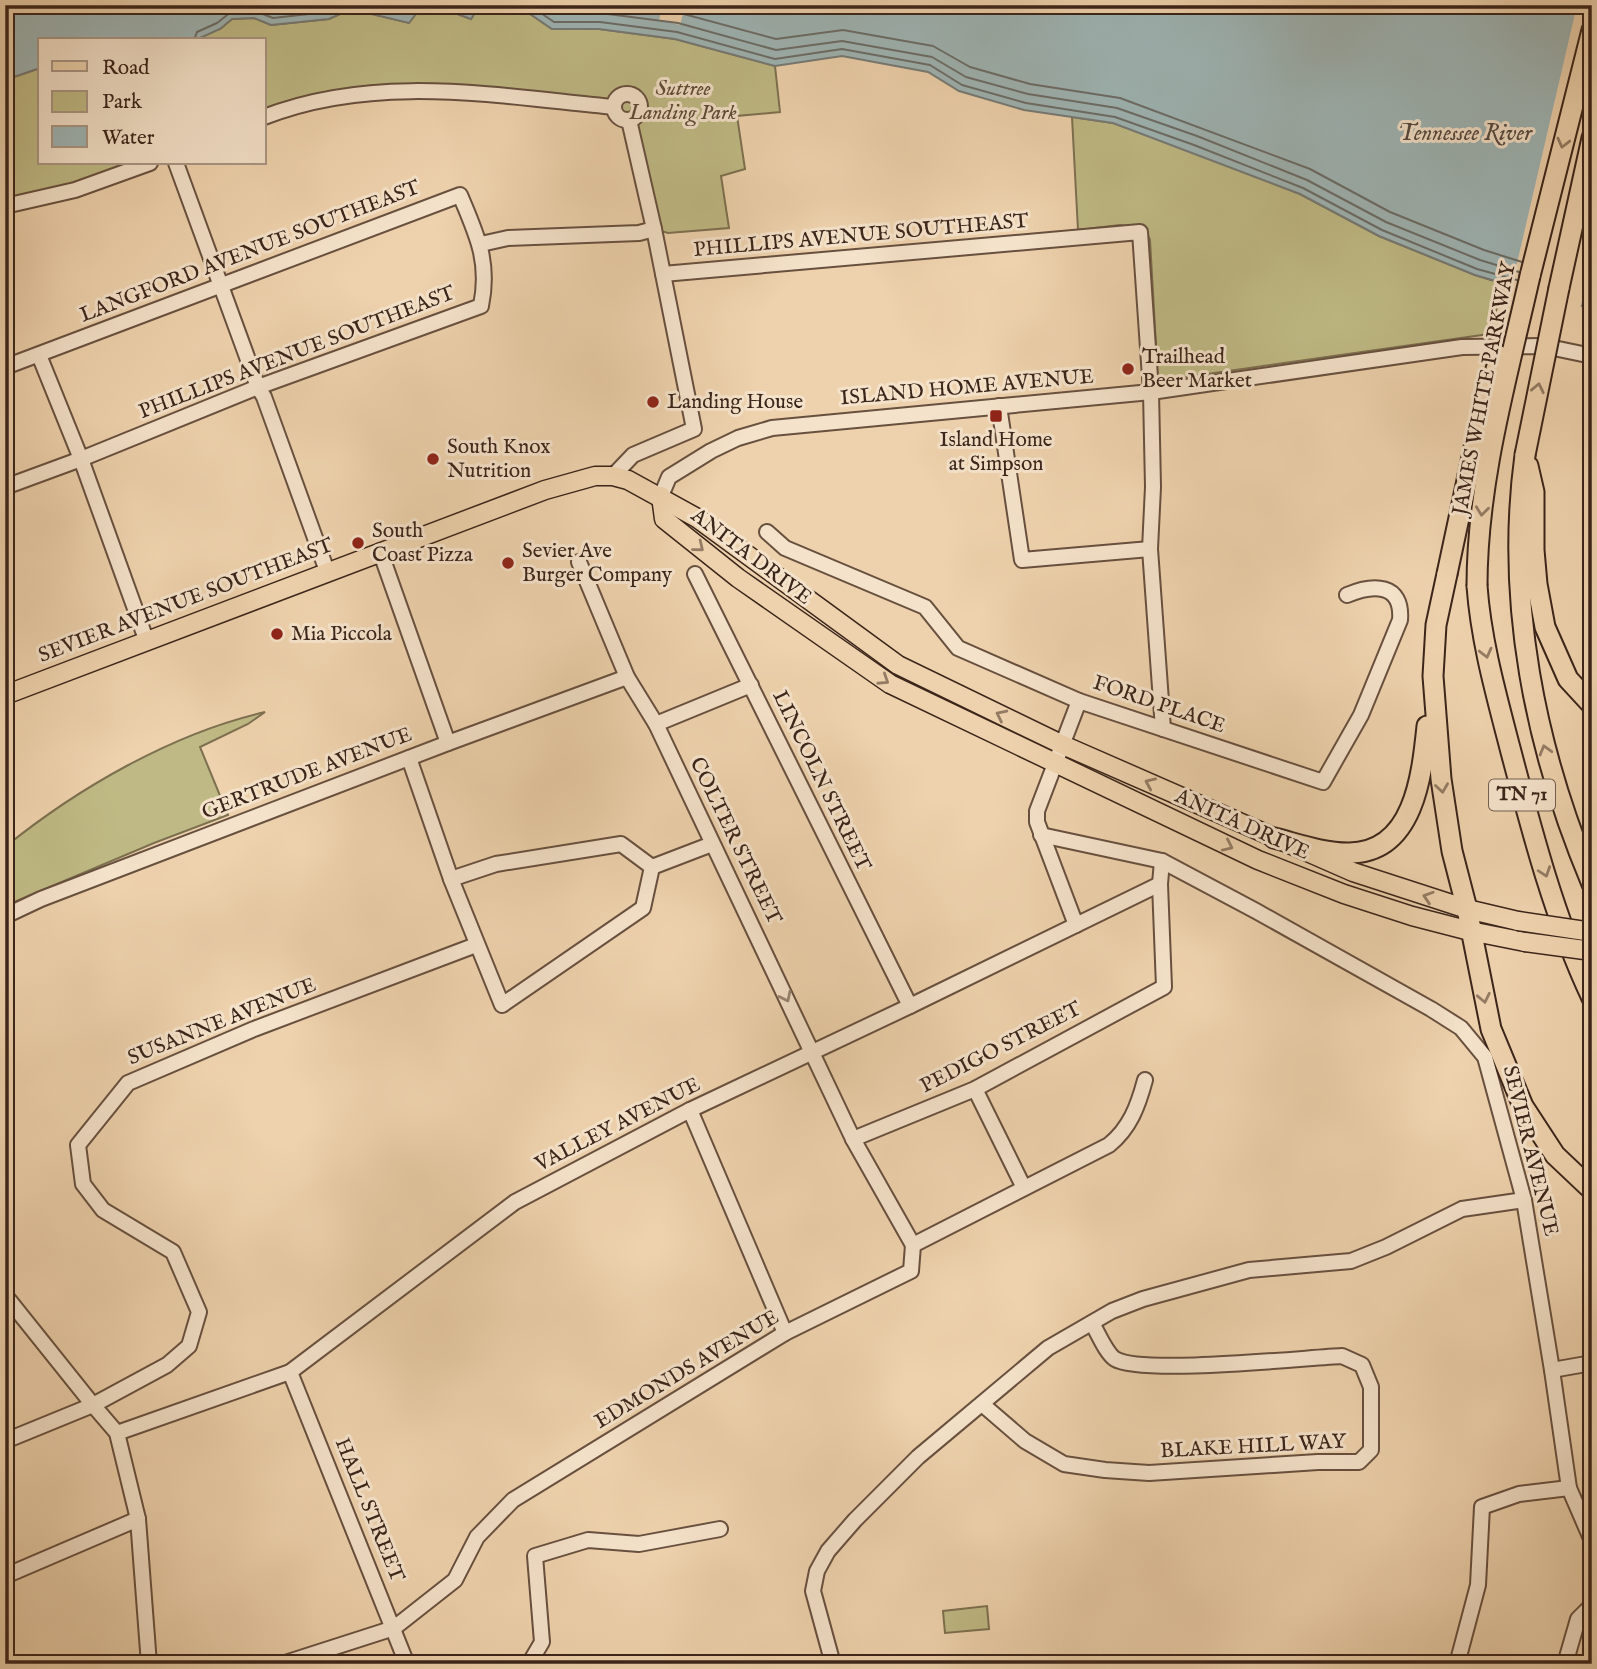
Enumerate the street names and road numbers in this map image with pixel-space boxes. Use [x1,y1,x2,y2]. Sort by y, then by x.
street label: LANGFORD AVENUE SOUTHEAST [76,174,425,329]
street label: PHILLIPS AVENUE SOUTHEAST [692,208,1030,264]
street label: JAMES WHITE PARKWAY [1447,258,1523,520]
street label: PHILLIPS AVENUE SOUTHEAST [135,280,459,426]
street label: ISLAND HOME AVENUE [839,363,1095,413]
street label: ANITA DRIVE [684,502,817,611]
street label: SEVIER AVENUE SOUTHEAST [35,532,338,670]
street label: FORD PLACE [1089,670,1229,740]
street label: LINCOLN STREET [765,686,877,876]
street label: GERTRUDE AVENUE [198,721,416,827]
street label: COLTER STREET [683,753,788,930]
road number: TN 71 [1489,780,1555,810]
street label: ANITA DRIVE [1170,783,1314,867]
street label: SUSANNE AVENUE [124,972,320,1072]
street label: PEDIGO STREET [916,995,1087,1100]
street label: SEVIER AVENUE [1496,1063,1564,1239]
street label: VALLEY AVENUE [530,1072,705,1179]
street label: EDMONDS AVENUE [590,1304,784,1436]
street label: BLAKE HILL WAY [1159,1429,1348,1465]
street label: HALL STREET [328,1434,410,1587]

